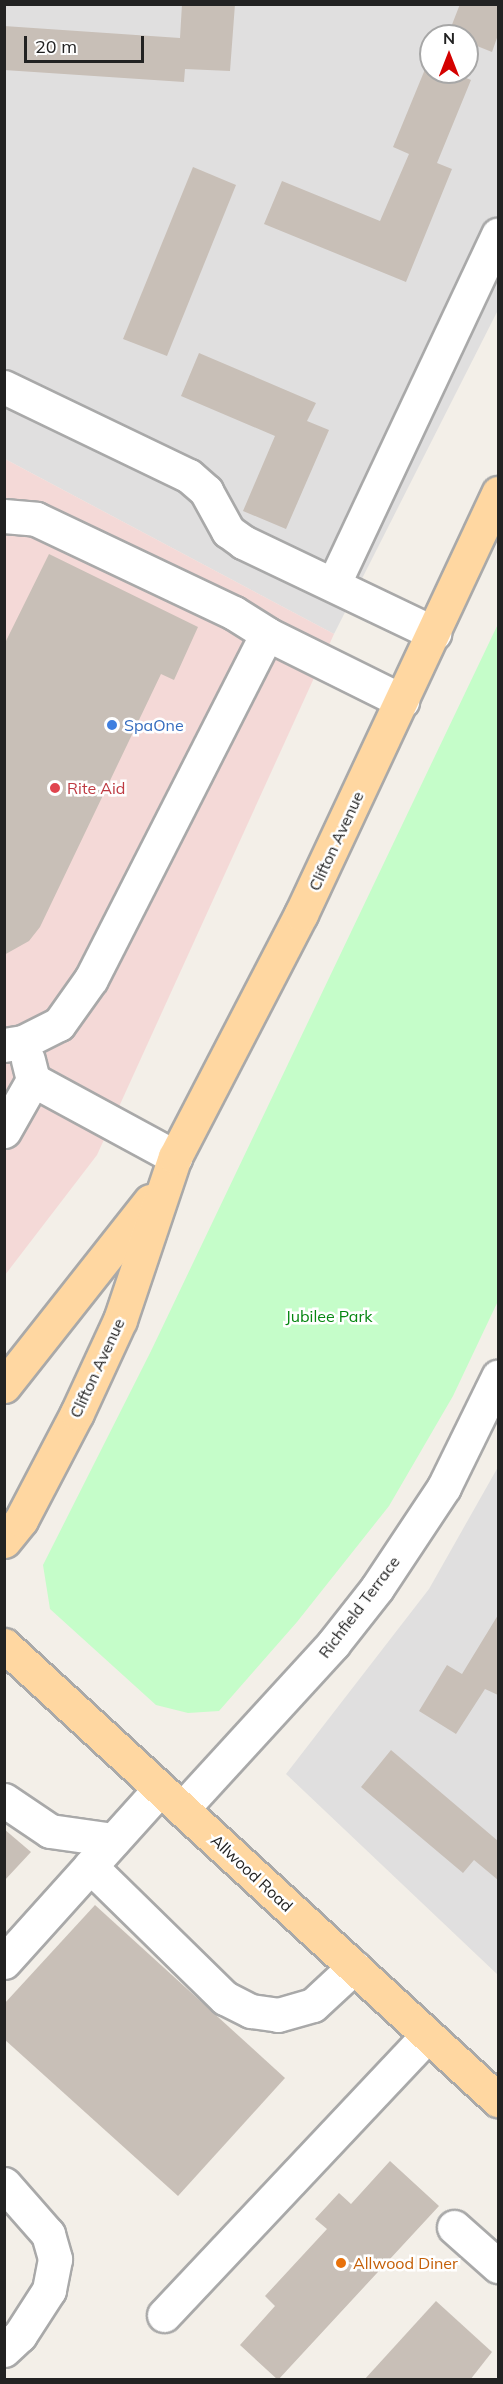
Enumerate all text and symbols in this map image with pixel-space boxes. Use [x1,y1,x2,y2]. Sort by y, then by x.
scale bar [27,24,147,62]
north arrow [419,24,479,84]
text: N [443,28,455,48]
text: 20 m [35,35,77,58]
place label: SpaOne [124,715,184,735]
marker: SpaOne [105,718,119,732]
place label: Rite Aid [67,778,125,798]
marker: Rite Aid [48,781,62,795]
street label: Clifton Avenue [305,788,367,894]
park label: Jubilee Park [286,1306,372,1326]
street label: Clifton Avenue [66,1315,128,1421]
street label: Richfield Terrace [315,1552,403,1662]
street label: Allwood Road [207,1830,297,1916]
place label: Allwood Diner [353,2253,458,2273]
marker: Allwood Diner [334,2256,348,2270]

